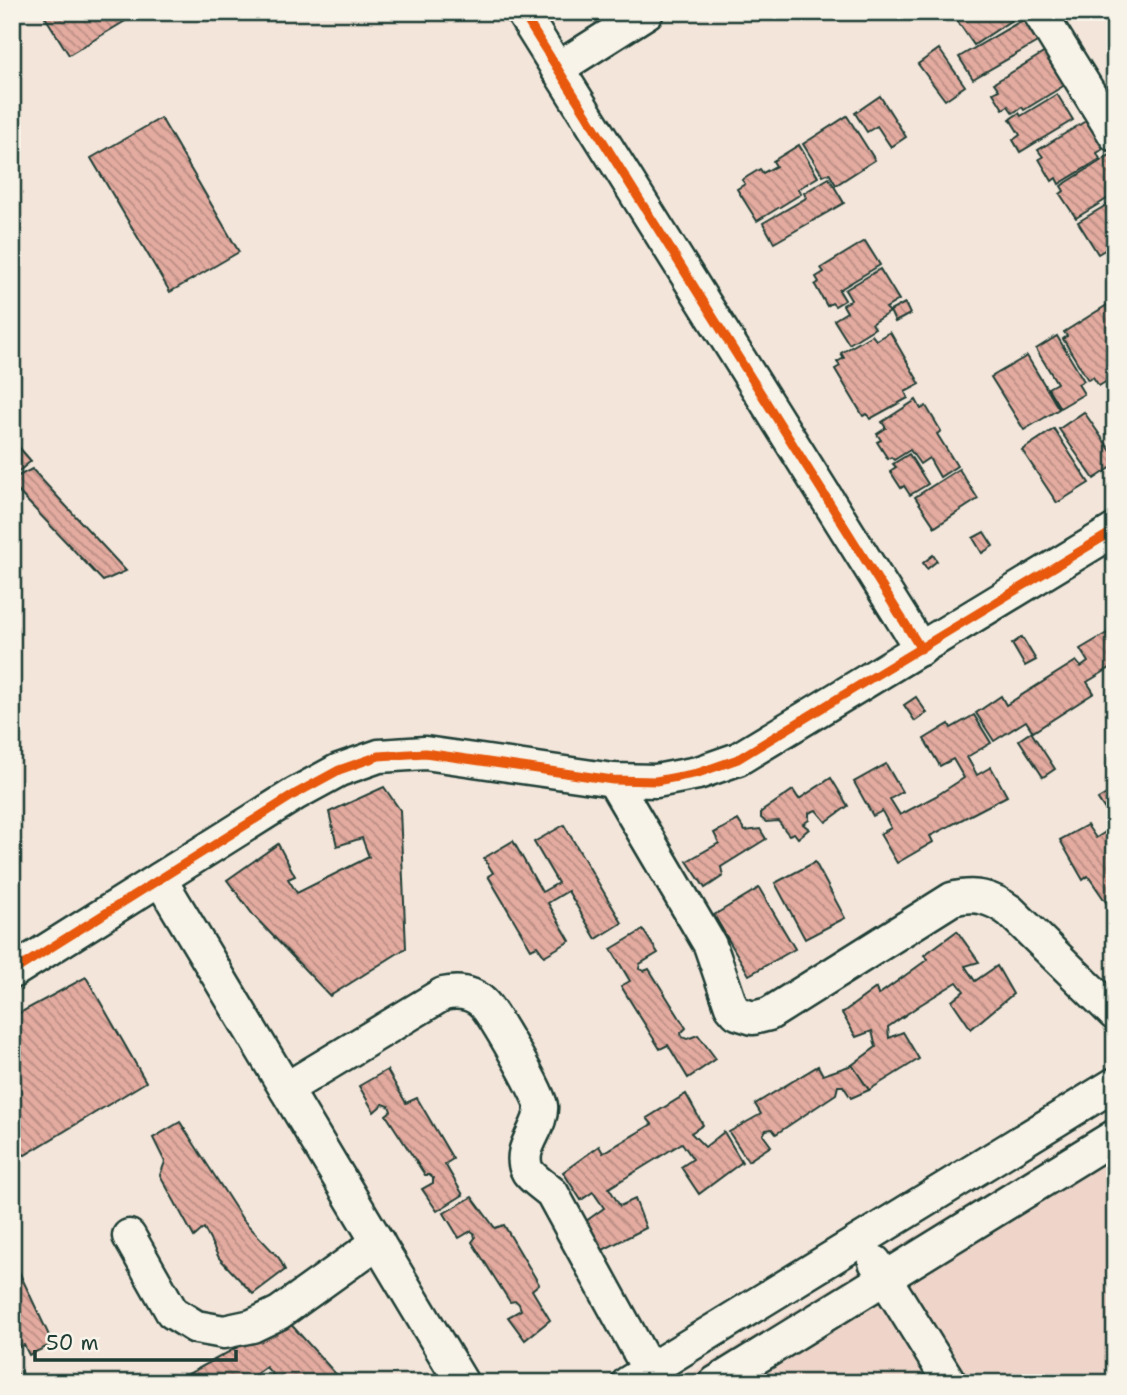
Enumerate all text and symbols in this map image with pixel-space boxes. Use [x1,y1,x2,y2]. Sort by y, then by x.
scale bar [35,1318,236,1362]
text: 50 m [46,1329,99,1357]

